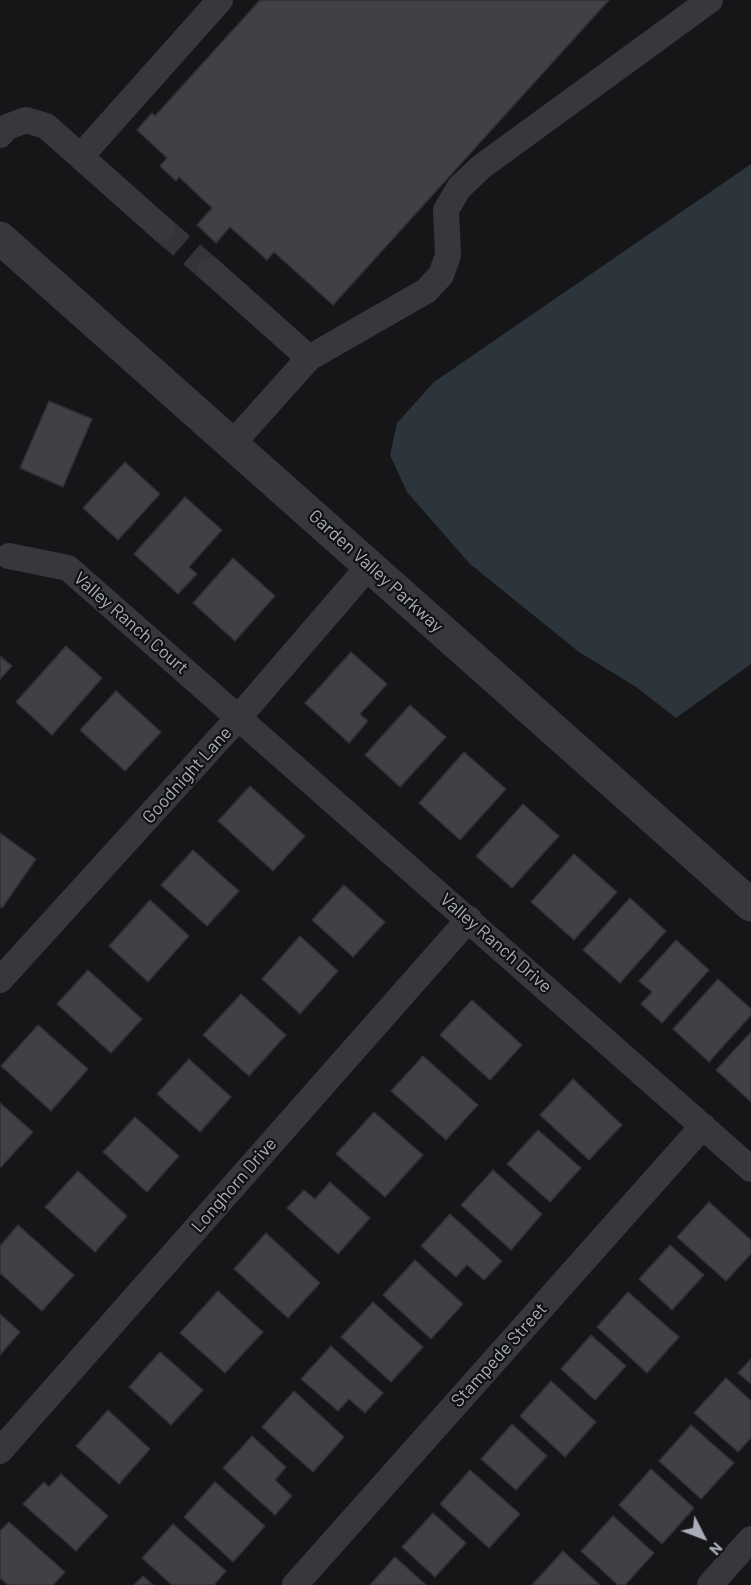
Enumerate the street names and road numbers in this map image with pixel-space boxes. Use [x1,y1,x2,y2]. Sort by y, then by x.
street label: Garden Valley Parkway [304,505,448,637]
street label: Valley Ranch Court [69,567,193,679]
street label: Goodnight Lane [138,722,236,828]
street label: Valley Ranch Drive [436,889,556,997]
street label: Longhorn Drive [187,1133,281,1237]
street label: Stampede Street [447,1298,551,1412]

